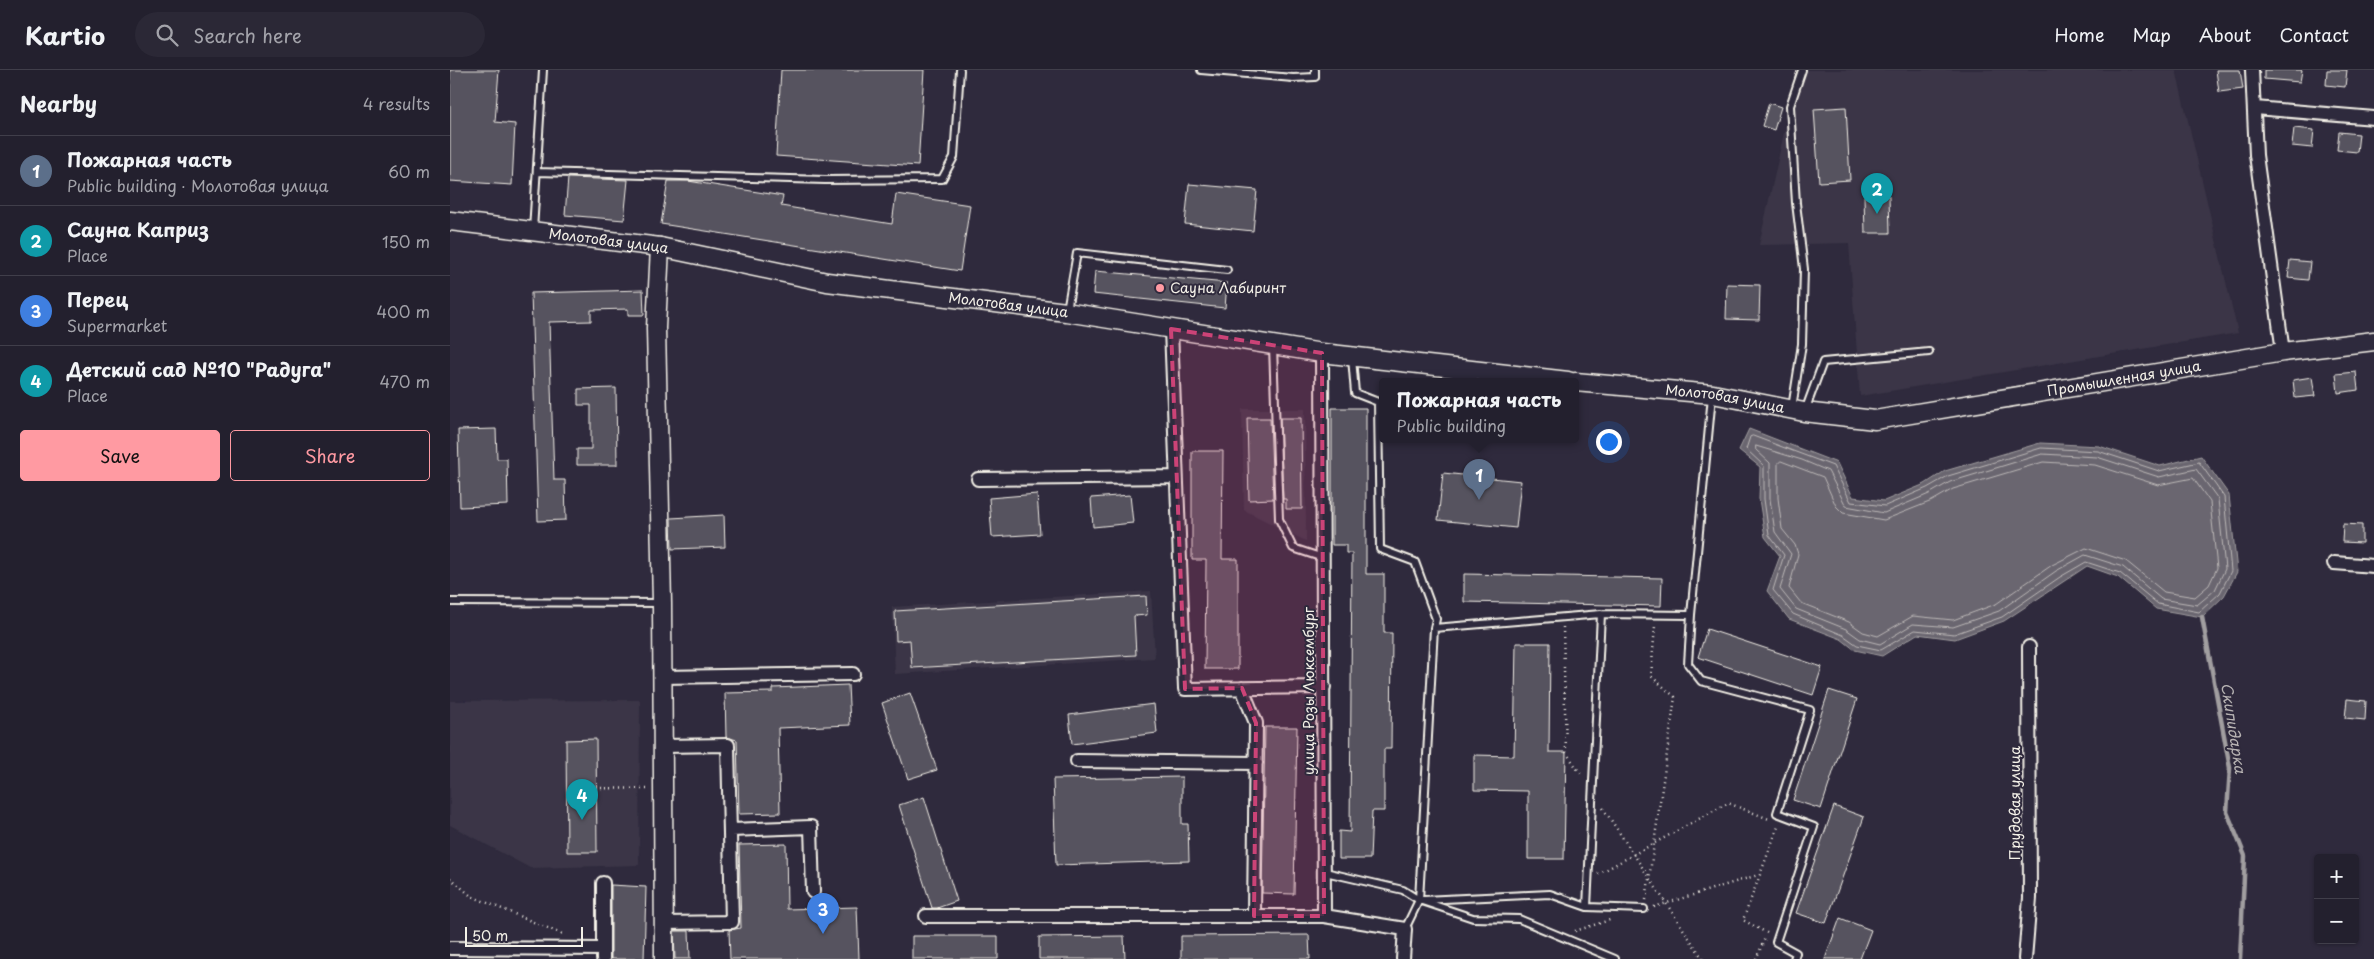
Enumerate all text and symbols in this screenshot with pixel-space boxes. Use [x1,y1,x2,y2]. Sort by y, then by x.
search box [135,12,485,57]
text: Kartio [25,17,105,53]
icon: search [153,21,181,49]
text: Search here [193,21,302,49]
text: Home [2054,21,2104,48]
text: Map [2132,21,2171,48]
text: About [2199,21,2251,48]
text: Contact [2279,21,2349,48]
text: Nearby [20,87,97,119]
text: 4 results [363,91,430,115]
text: Пожарная часть [67,145,232,173]
text: 1 [32,159,40,183]
text: 60 m [388,159,430,183]
text: Public building · Молотовая улица [67,173,329,197]
pin: 2 [1861,173,1893,214]
text: Сауна Каприз [67,215,209,243]
street label: Молотовая улица [548,222,671,259]
text: 2 [30,229,42,253]
text: 150 m [382,229,430,253]
text: Place [67,243,108,267]
place label: Сауна Лабиринт [1170,277,1287,298]
marker: Сауна Лабиринт [1154,282,1166,294]
text: Перец [67,285,128,313]
street label: Молотовая улица [947,286,1070,322]
text: 3 [31,299,41,323]
text: 400 m [377,299,430,323]
text: Supermarket [67,313,167,337]
text: Детский сад №10 "Радуга" [67,355,331,383]
street label: Промышленная улица [2045,355,2202,401]
text: 4 [31,369,41,393]
text: 470 m [380,369,430,393]
popup [1379,378,1579,443]
street label: Молотовая улица [1665,379,1787,418]
text: Place [67,383,108,407]
text: Пожарная часть [1397,385,1561,413]
text: Public building [1397,413,1506,437]
your location [1596,429,1622,455]
button: Save [20,430,220,481]
button: Share [230,430,430,481]
pin: 1 [1463,459,1495,500]
street label: улица Розы Люксембург [1298,606,1319,775]
water label: Скипидарка [2216,681,2253,776]
street label: Прудовая улица [2004,746,2025,860]
pin: 4 [566,779,598,820]
map controls [2314,854,2359,944]
button: + [2314,854,2359,899]
pin: 3 [807,893,839,934]
button: − [2314,899,2359,944]
scale bar [465,924,582,947]
text: 50 m [472,925,508,946]

